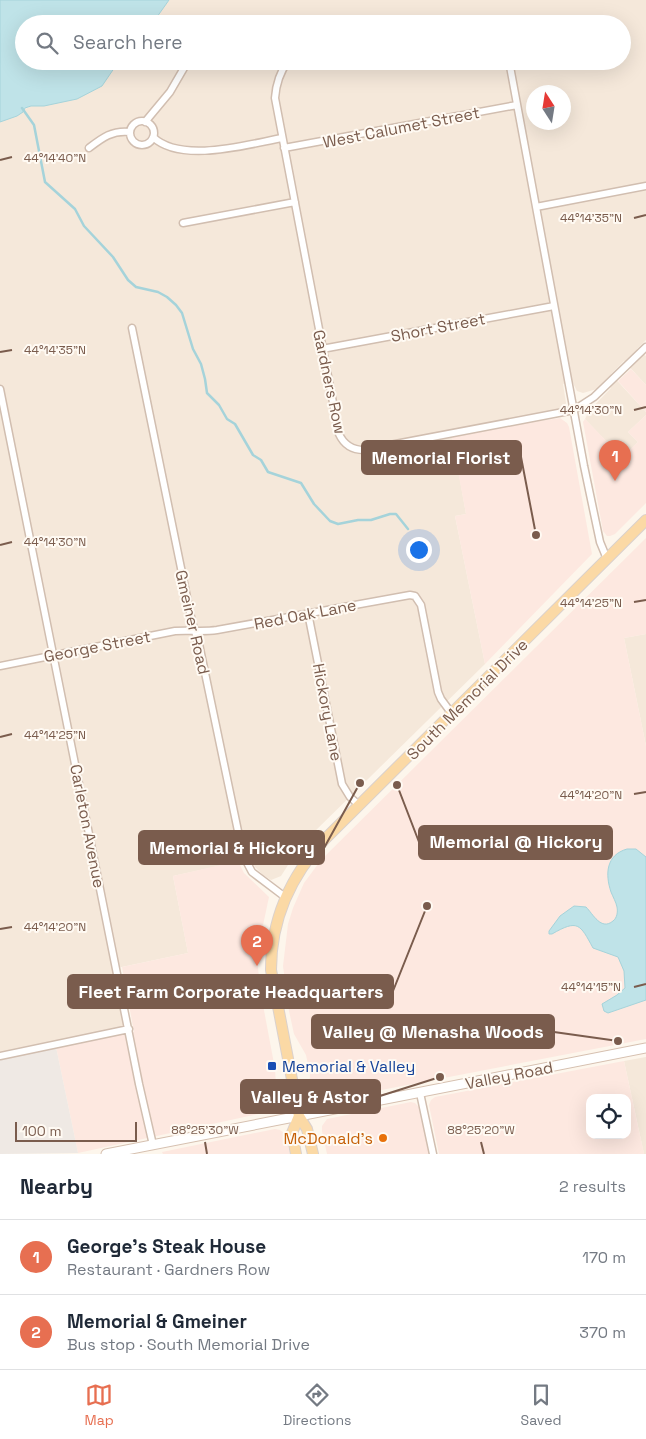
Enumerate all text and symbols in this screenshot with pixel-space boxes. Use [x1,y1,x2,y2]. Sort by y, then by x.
search box [15,15,631,70]
icon: search [33,29,61,57]
text: Search here [73,30,183,55]
north arrow [526,85,571,130]
street label: West Calumet Street [321,102,481,153]
text: 44°14'40"N [24,150,86,166]
text: 44°14'35"N [560,210,622,226]
street label: Short Street [389,308,487,347]
street label: Gardners Row [308,328,351,436]
text: 44°14'35"N [24,342,86,358]
text: 44°14'30"N [560,402,622,418]
pin: 1 [599,440,631,481]
callout: Memorial Florist [362,441,521,474]
text: Memorial Florist [371,446,511,469]
text: 44°14'30"N [24,534,86,550]
your location [406,537,432,563]
street label: Gmeiner Road [170,568,215,676]
street label: Red Oak Lane [252,594,358,635]
text: 44°14'25"N [560,595,622,611]
street label: George Street [42,626,152,667]
street label: South Memorial Drive [402,634,532,764]
street label: Hickory Lane [308,661,347,763]
text: 44°14'25"N [24,727,86,743]
street label: Carleton Avenue [65,762,110,890]
text: 44°14'20"N [560,787,622,803]
callout: Memorial @ Hickory [419,826,612,859]
text: Memorial @ Hickory [429,830,603,853]
callout: Memorial & Hickory [139,831,324,864]
text: Memorial & Hickory [149,836,315,859]
text: 44°14'20"N [24,919,86,935]
pin: 2 [241,925,273,966]
callout: Fleet Farm Corporate Headquarters [68,975,393,1008]
text: 44°14'15"N [561,979,621,995]
text: Fleet Farm Corporate Headquarters [79,980,383,1003]
callout: Valley @ Menasha Woods [312,1015,554,1048]
text: Valley @ Menasha Woods [322,1020,544,1043]
place label: Memorial & Valley [282,1056,415,1077]
street label: Valley Road [463,1057,555,1094]
marker: Memorial & Valley [266,1060,278,1072]
callout: Valley & Astor [241,1080,380,1113]
text: Valley & Astor [251,1085,369,1108]
map controls [586,1094,631,1139]
button: locate [586,1094,631,1139]
scale bar [15,1119,138,1142]
text: 100 m [22,1122,61,1140]
text: 88°25'30"W [171,1122,239,1138]
text: 88°25'20"W [447,1122,515,1138]
place label: McDonald's [283,1128,373,1149]
marker: McDonald's [377,1132,389,1144]
text: Nearby [20,1173,93,1200]
text: 2 results [559,1176,626,1197]
text: George's Steak House [67,1234,266,1259]
text: 1 [32,1247,40,1268]
text: 170 m [582,1247,626,1268]
text: Restaurant · Gardners Row [67,1259,270,1280]
text: Memorial & Gmeiner [67,1309,247,1334]
text: 2 [31,1322,41,1343]
text: 370 m [579,1322,626,1343]
text: Bus stop · South Memorial Drive [67,1334,310,1355]
tab: Map [85,1381,114,1429]
tab: Directions [283,1381,351,1429]
tab: Saved [521,1381,561,1429]

